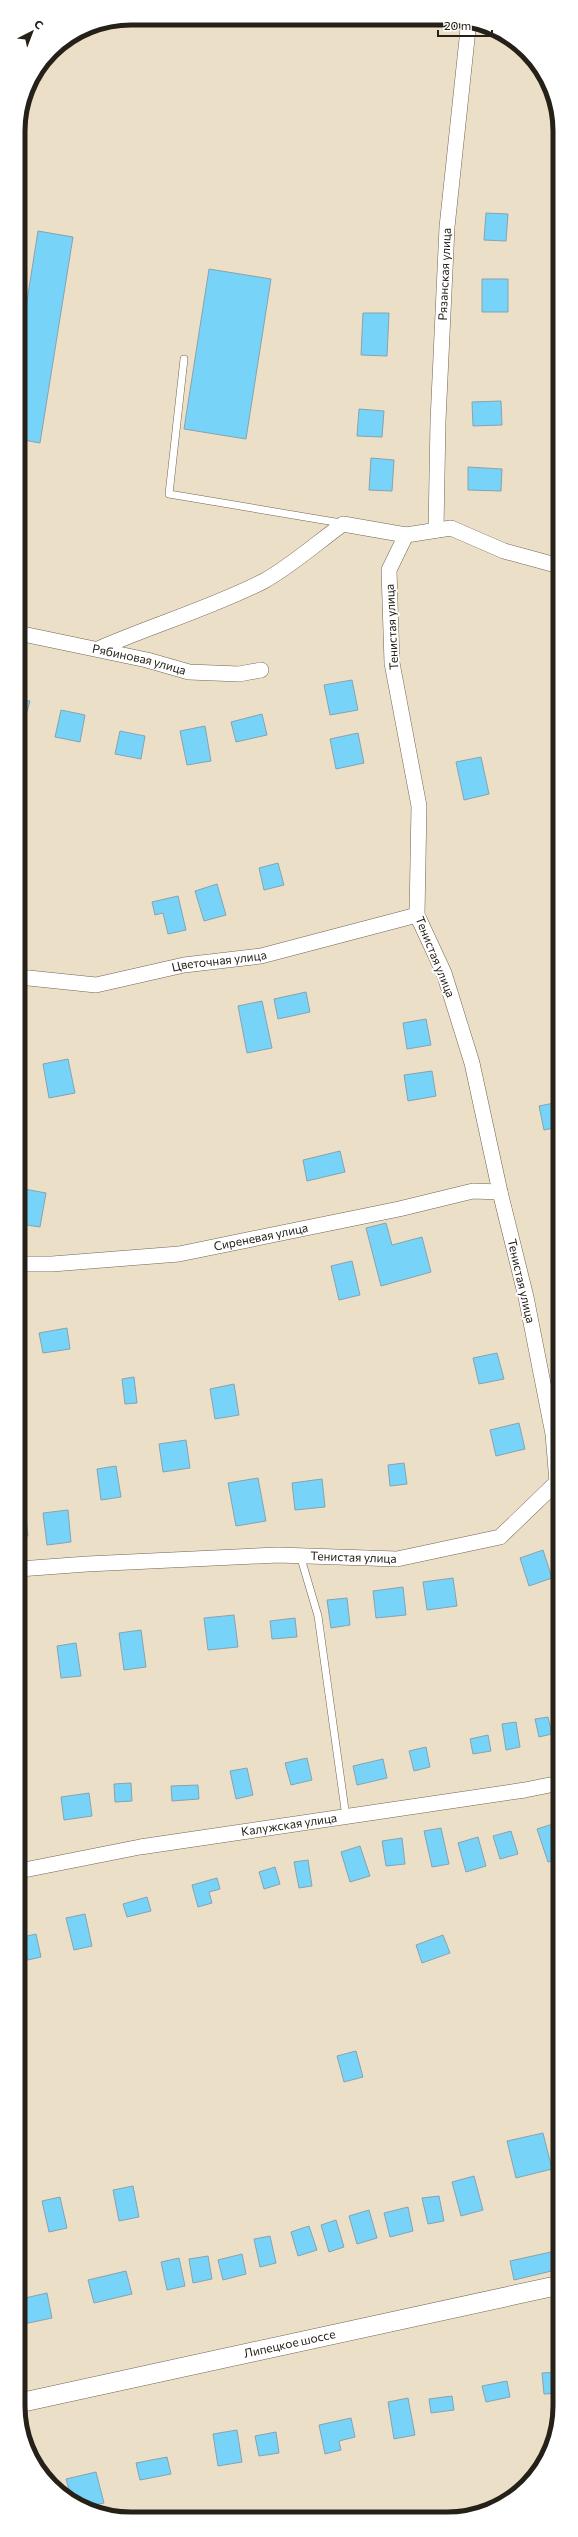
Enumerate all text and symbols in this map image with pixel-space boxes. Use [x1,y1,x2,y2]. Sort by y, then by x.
north arrow [12,12,52,52]
scale bar [438,12,492,38]
text: С [32,17,47,32]
text: 20 m [444,18,471,32]
street label: Рязанская улица [435,227,453,321]
street label: Тенистая улица [382,584,400,670]
street label: Рябиновая улица [91,641,188,677]
street label: Тенистая улица [413,914,459,999]
street label: Цветочная улица [170,947,268,974]
street label: Сиреневая улица [212,1220,309,1253]
street label: Тенистая улица [505,1237,538,1324]
street label: Тенистая улица [310,1548,397,1565]
street label: Калужская улица [240,1810,338,1838]
street label: Липецкое шоссе [242,2326,337,2360]

